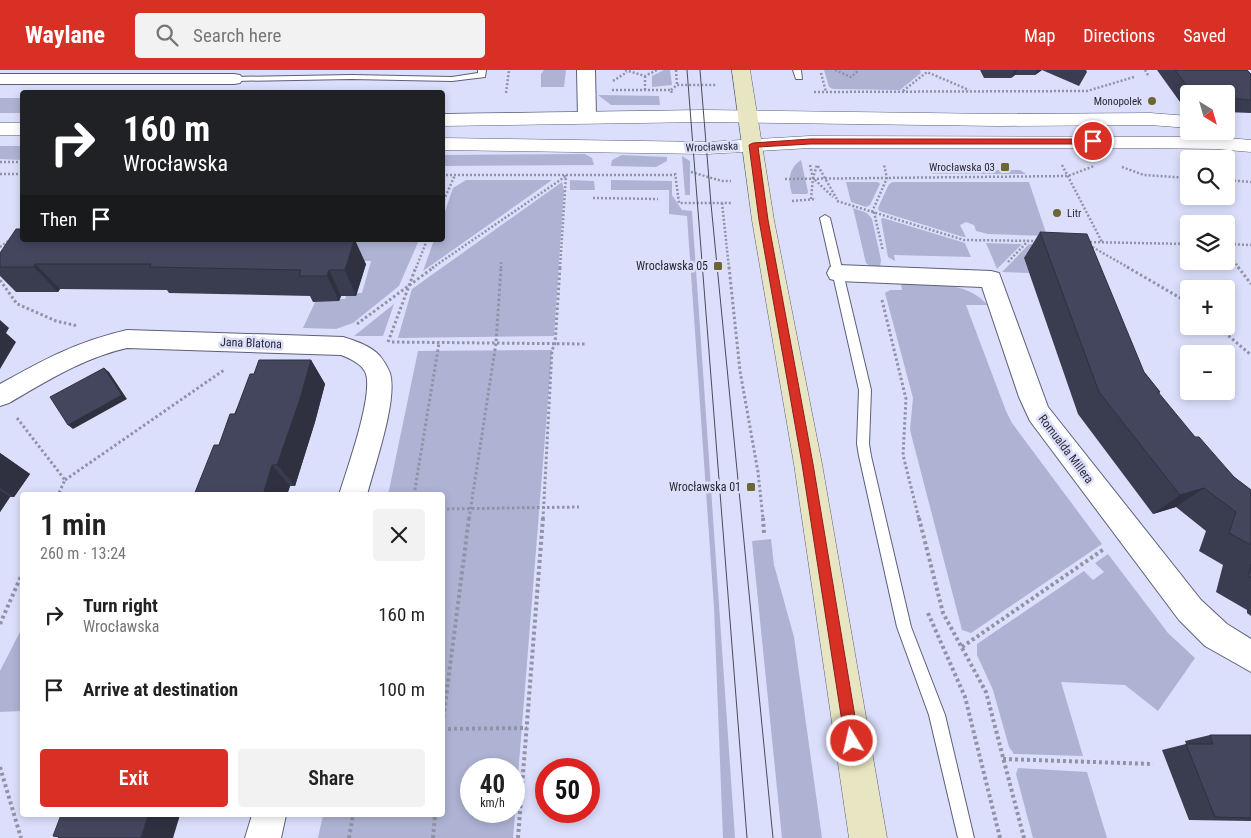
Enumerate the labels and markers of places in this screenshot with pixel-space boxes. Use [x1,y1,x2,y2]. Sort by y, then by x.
place label: Monopolek [1094,95,1142,108]
marker: Monopolek [1146,95,1158,107]
pin [1072,120,1114,162]
place label: Wrocławska 03 [929,161,995,174]
marker: Wrocławska 03 [999,161,1011,173]
marker: Litr [1051,207,1063,219]
place label: Litr [1067,207,1082,220]
place label: Wrocławska 05 [636,259,708,273]
marker: Wrocławska 05 [712,260,724,272]
place label: Wrocławska 01 [669,480,741,494]
marker: Wrocławska 01 [745,481,757,493]

